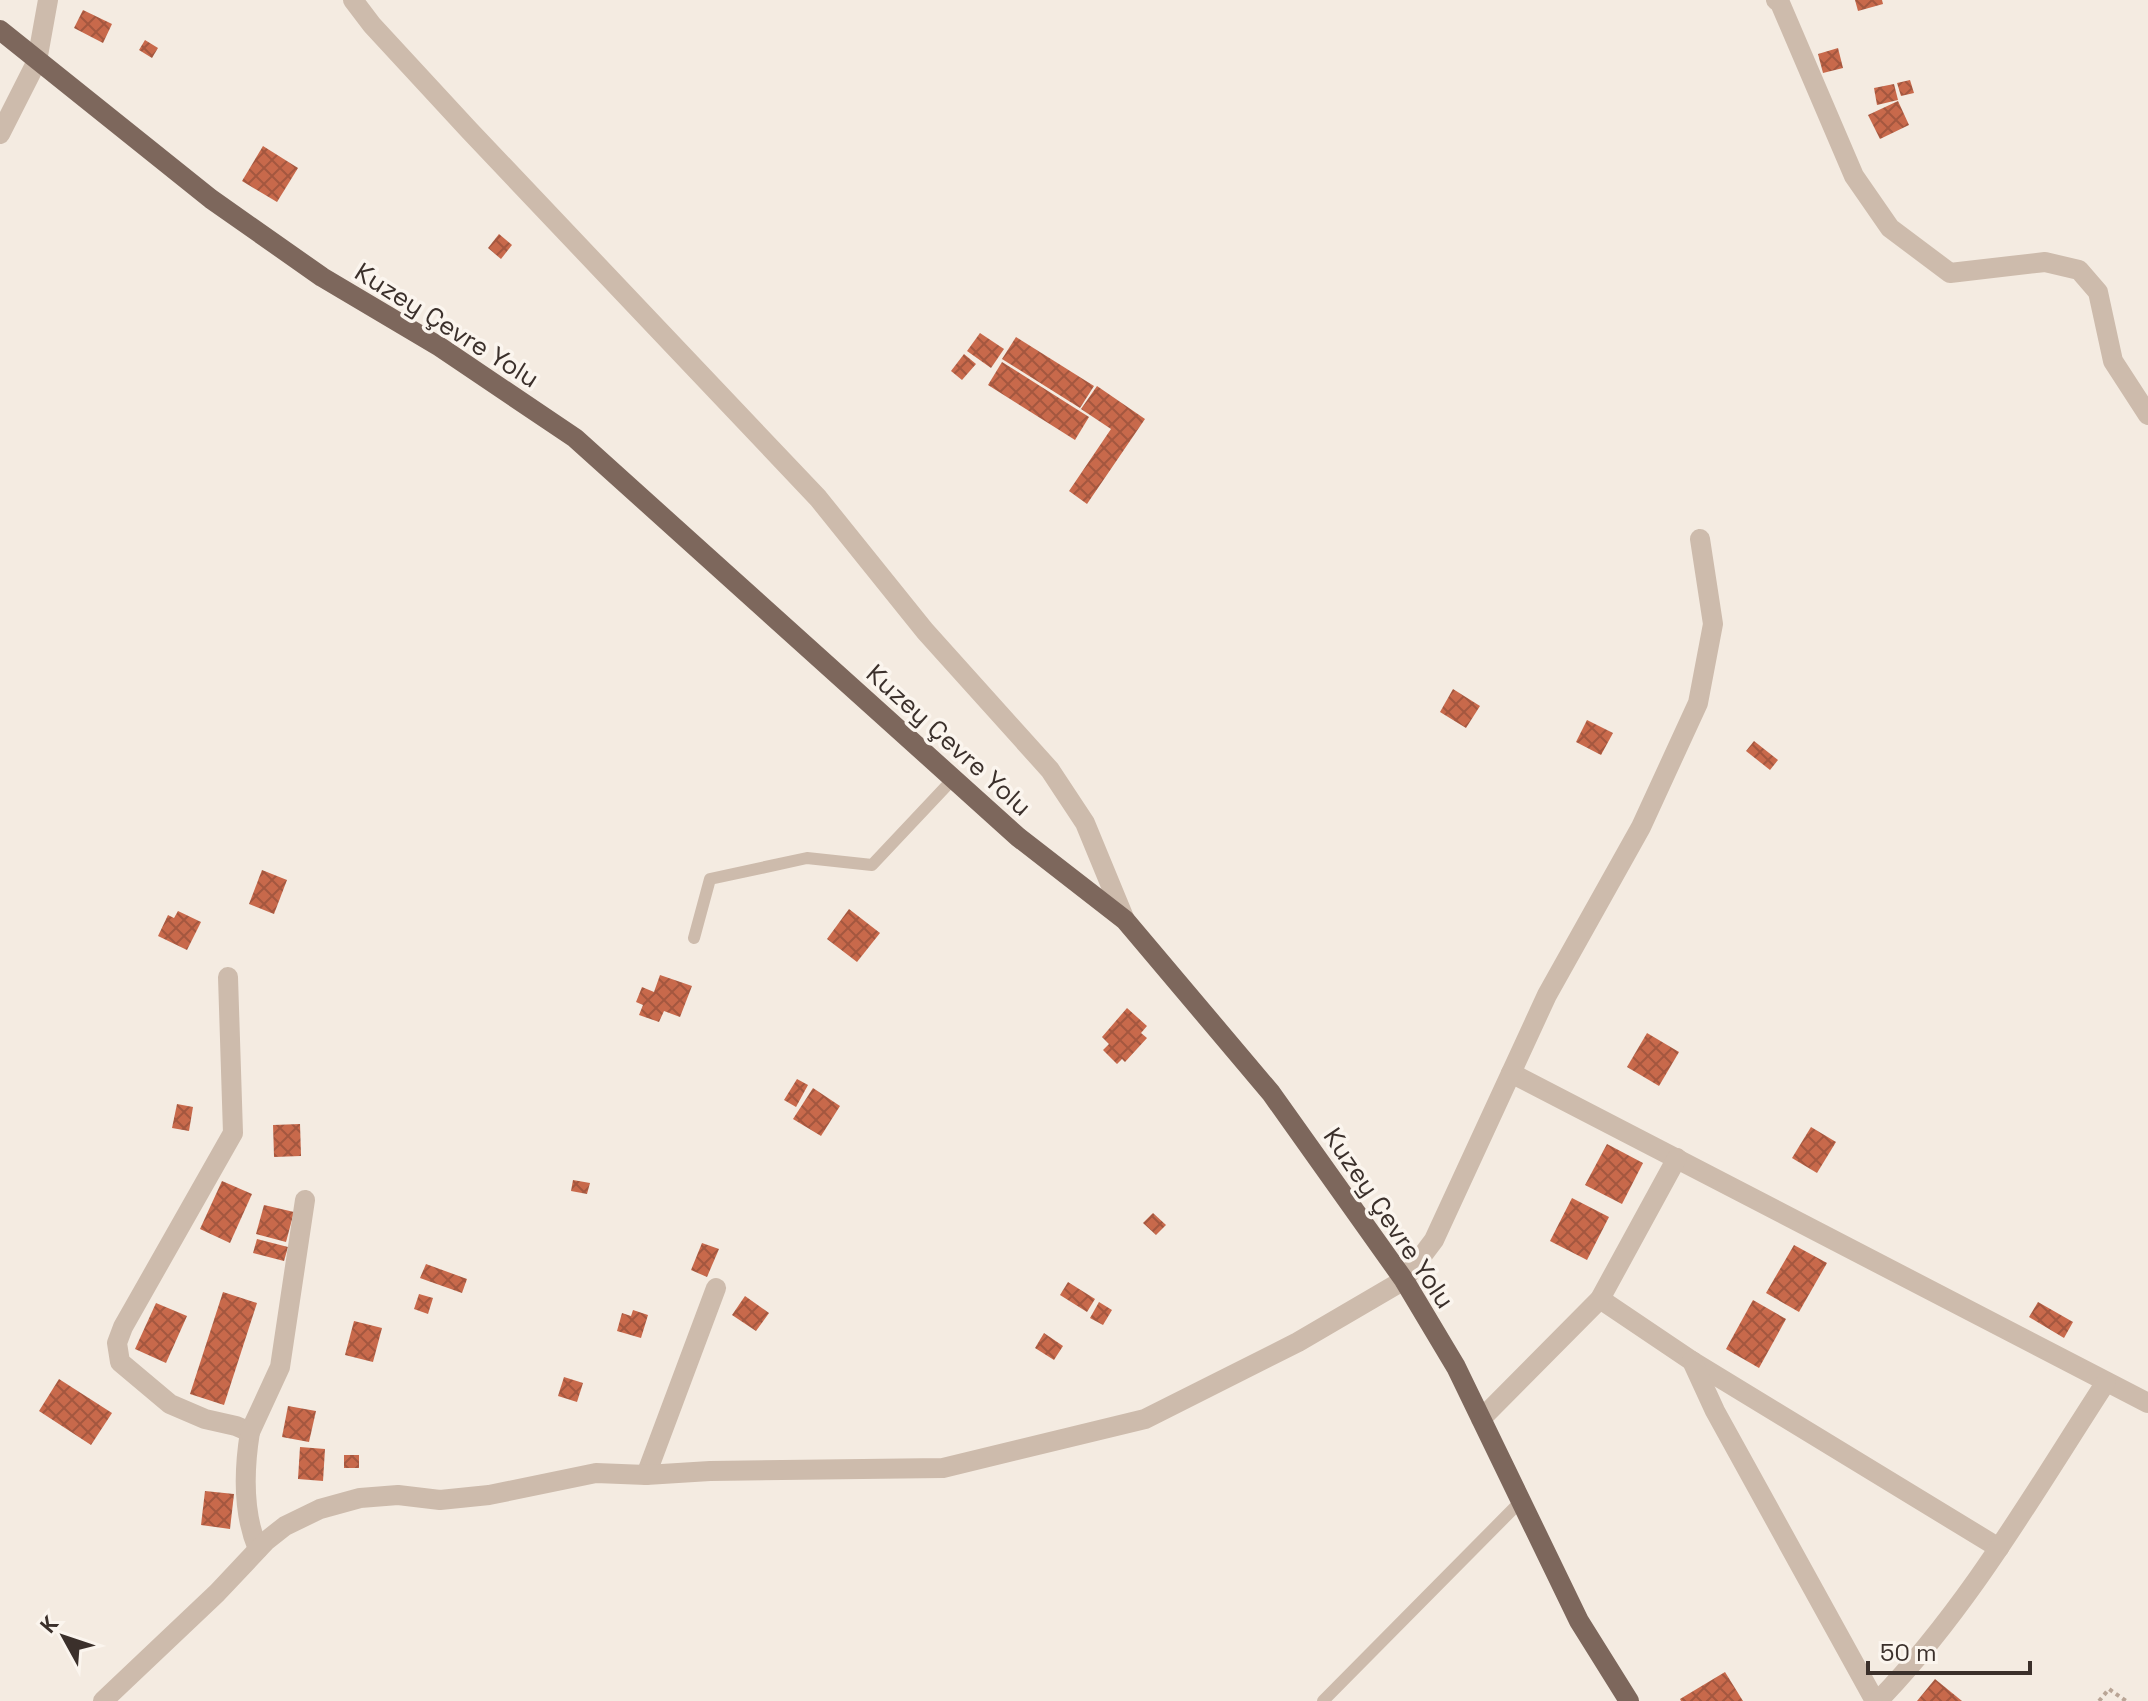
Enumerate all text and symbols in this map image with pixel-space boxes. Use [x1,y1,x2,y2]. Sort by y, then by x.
street label: Kuzey Çevre Yolu [348,255,546,395]
street label: Kuzey Çevre Yolu [859,657,1039,823]
street label: Kuzey Çevre Yolu [1316,1121,1462,1315]
north arrow [24,1597,104,1677]
text: K [34,1610,64,1638]
scale bar [1868,1625,2030,1675]
text: 50 m [1880,1637,1937,1668]

